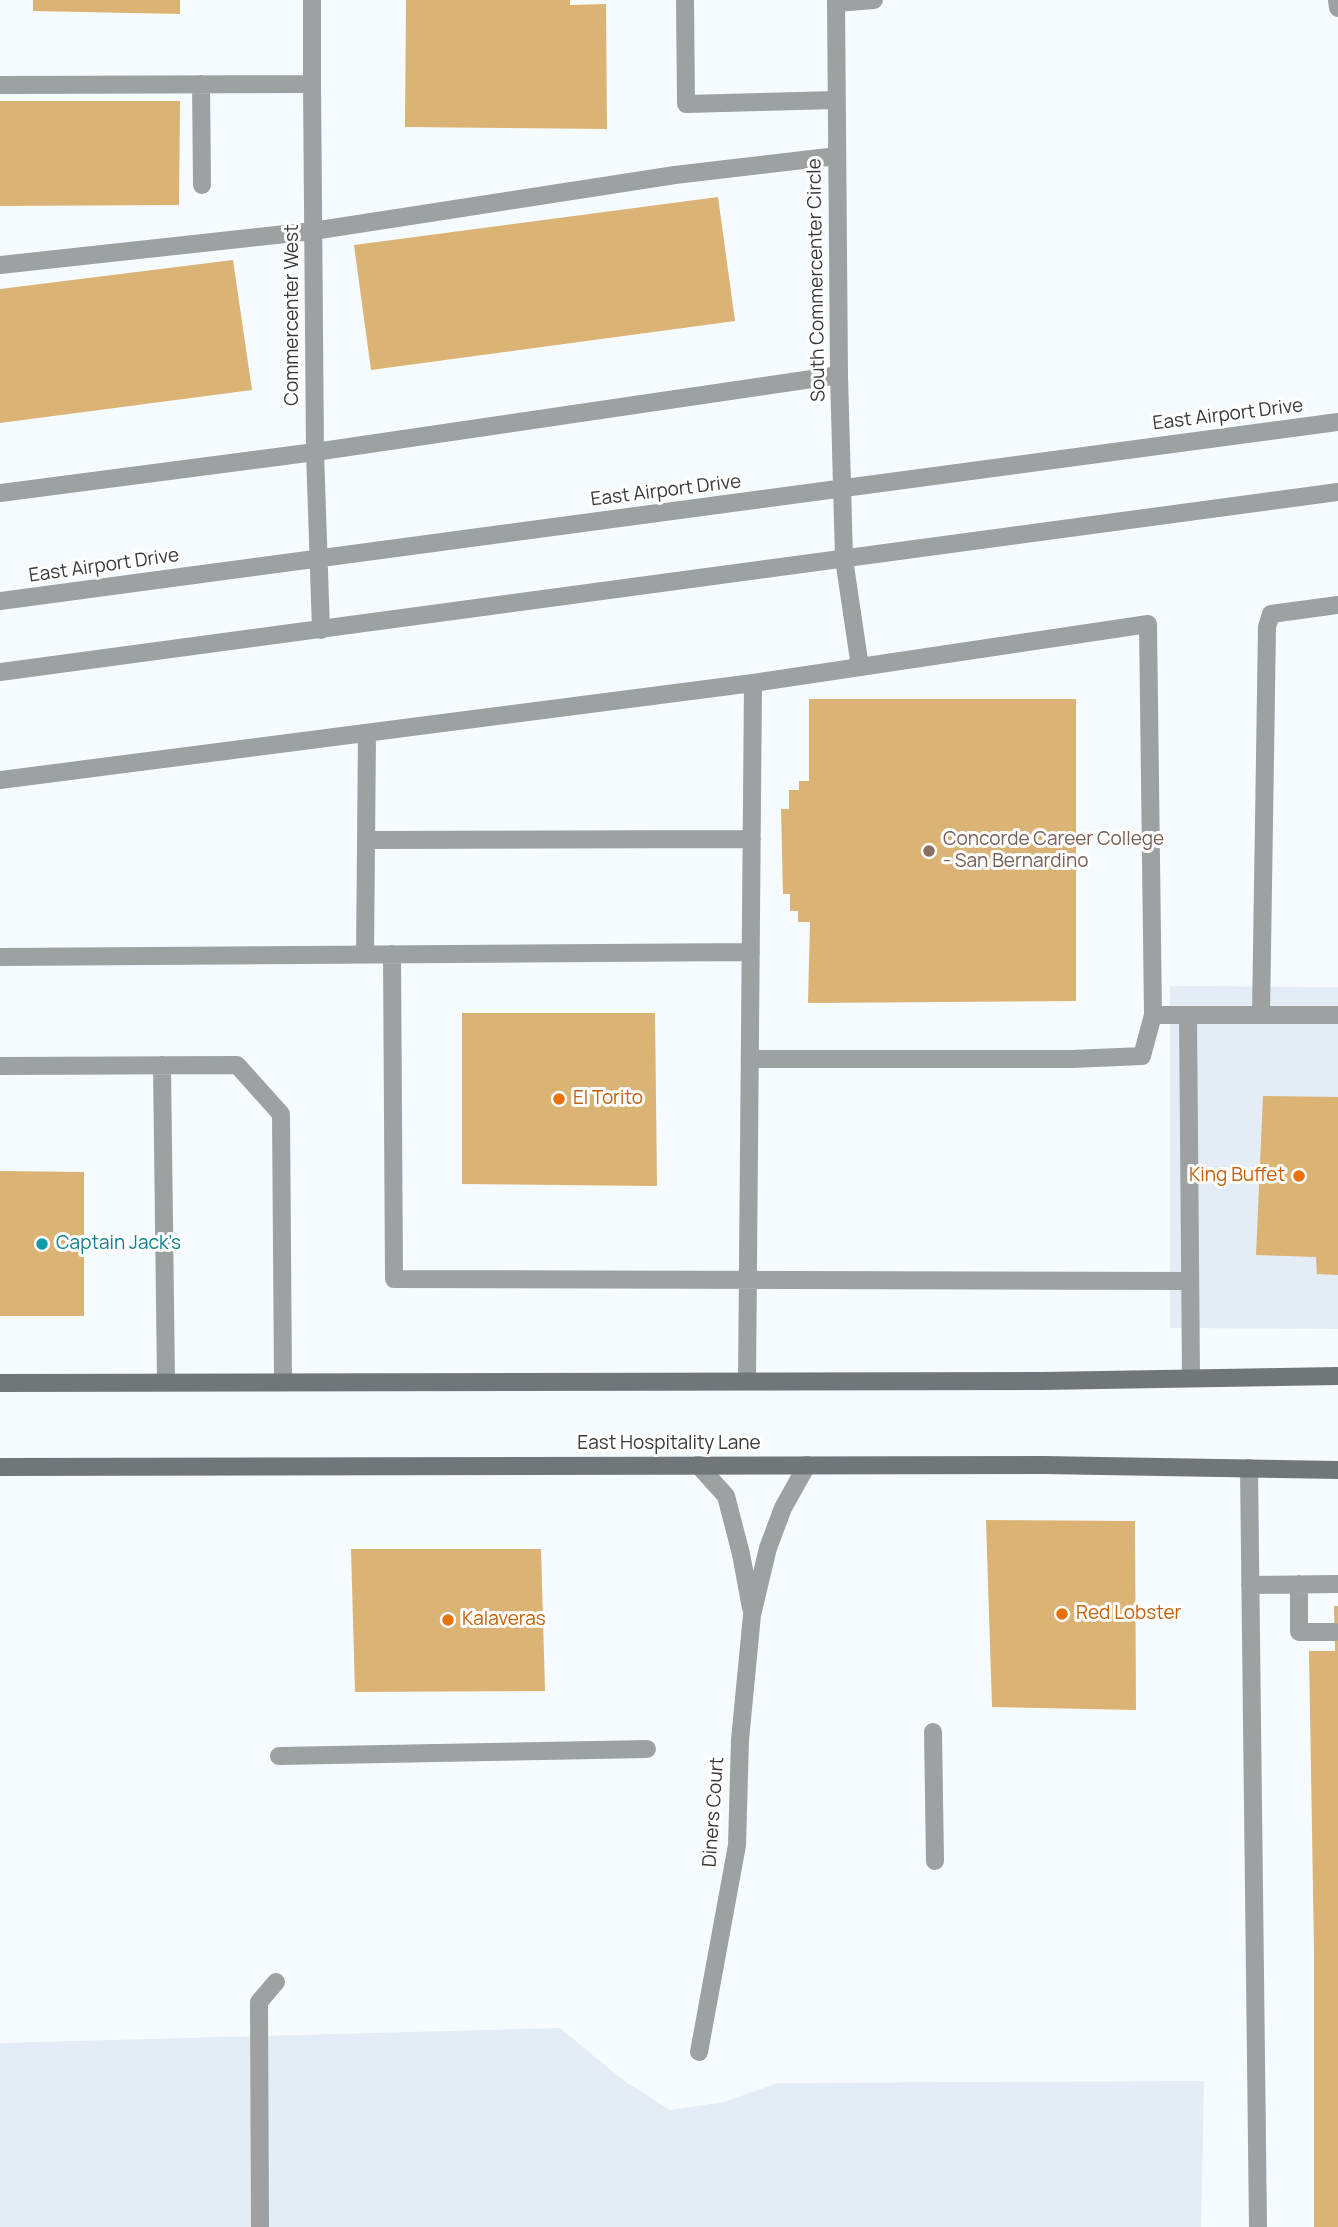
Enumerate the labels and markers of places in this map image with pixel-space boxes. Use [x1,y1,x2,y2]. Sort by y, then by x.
place label: Concorde Career College - San Bernardino [943,829,1164,873]
marker: Concorde Career College - San Bernardino [921,843,937,859]
place label: El Torito [573,1088,643,1110]
marker: El Torito [551,1091,567,1107]
place label: King Buffet [1189,1165,1285,1187]
marker: King Buffet [1291,1168,1307,1184]
place label: Captain Jack's [56,1233,181,1255]
marker: Captain Jack's [34,1236,50,1252]
place label: Red Lobster [1076,1603,1181,1625]
marker: Red Lobster [1054,1606,1070,1622]
place label: Kalaveras [462,1609,546,1631]
marker: Kalaveras [440,1612,456,1628]

